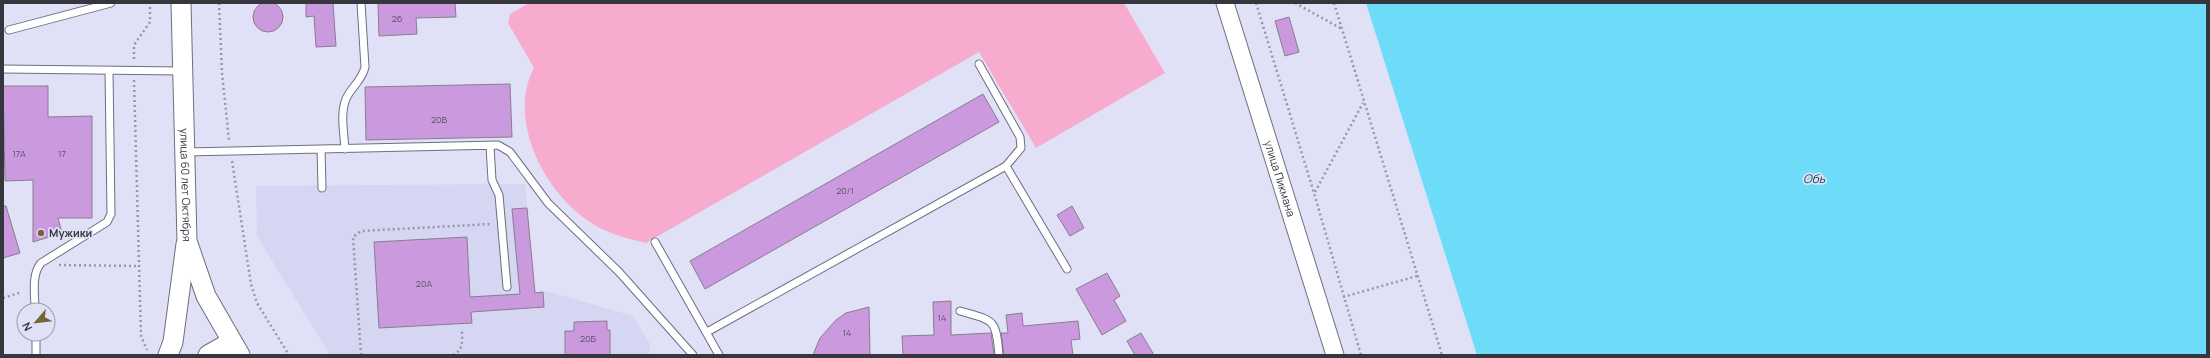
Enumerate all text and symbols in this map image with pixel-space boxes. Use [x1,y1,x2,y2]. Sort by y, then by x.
house number: 26 [392,12,403,25]
house number: 20В [431,113,448,126]
street label: улица 60 лет Октября [177,128,195,242]
street label: улица Пикмана [1261,139,1299,218]
house number: 17А [12,147,26,160]
house number: 17 [58,147,66,160]
water label: Обь [1803,170,1826,187]
house number: 20/1 [836,184,854,197]
place label: Мужики [49,225,92,240]
marker: Мужики [36,228,46,238]
house number: 20А [416,277,432,290]
north arrow [16,302,56,342]
house number: 14 [938,311,946,324]
text: N [18,320,35,334]
house number: 14 [843,326,851,339]
house number: 20Б [580,332,597,345]

